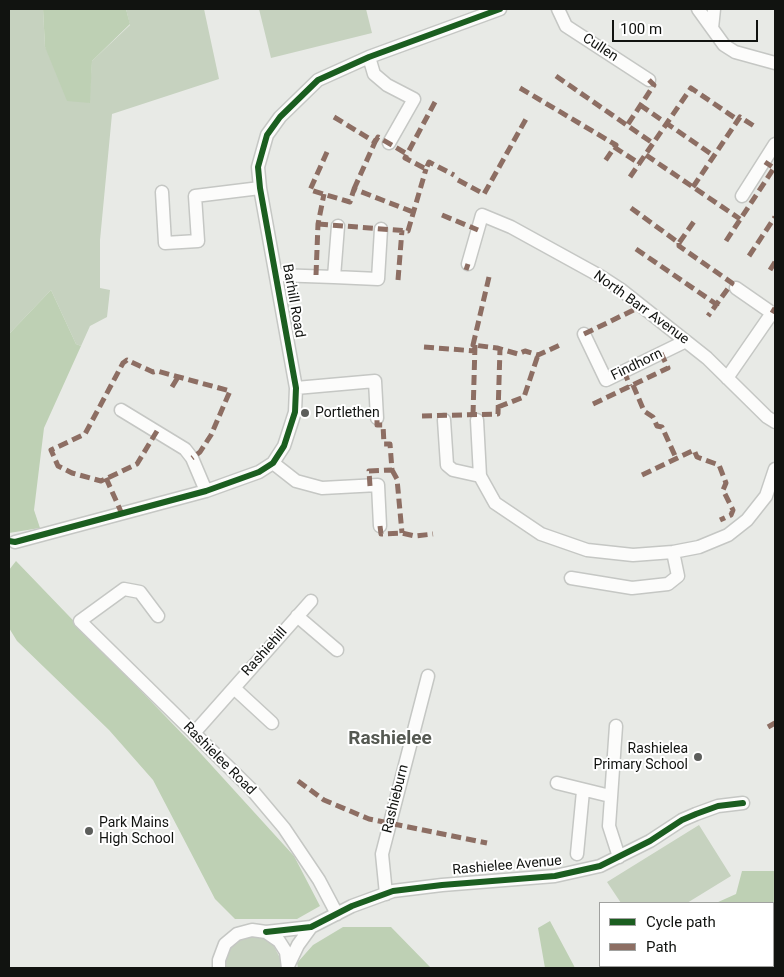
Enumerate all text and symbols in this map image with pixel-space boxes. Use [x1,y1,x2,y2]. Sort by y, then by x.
scale bar [614,10,760,42]
text: 100 m [620,20,662,38]
street label: Cullen [579,30,621,66]
street label: Barhill Road [278,263,308,339]
street label: North Barr Avenue [590,268,692,348]
street label: Findhorn [609,345,665,385]
place label: Portlethen [315,405,380,421]
marker: Portlethen [299,407,311,419]
street label: Rashiehill [239,624,291,680]
street label: Rashielee Road [179,719,259,799]
district label: Rashielee [348,728,432,750]
place label: Rashielea Primary School [593,741,688,774]
marker: Rashielea Primary School [692,751,704,763]
street label: Rashieburn [379,763,413,835]
place label: Park Mains High School [99,815,174,848]
marker: Park Mains High School [83,825,95,837]
street label: Rashielee Avenue [452,853,562,879]
legend [599,902,774,967]
text: Cycle path [646,913,716,931]
text: Path [646,938,677,956]

